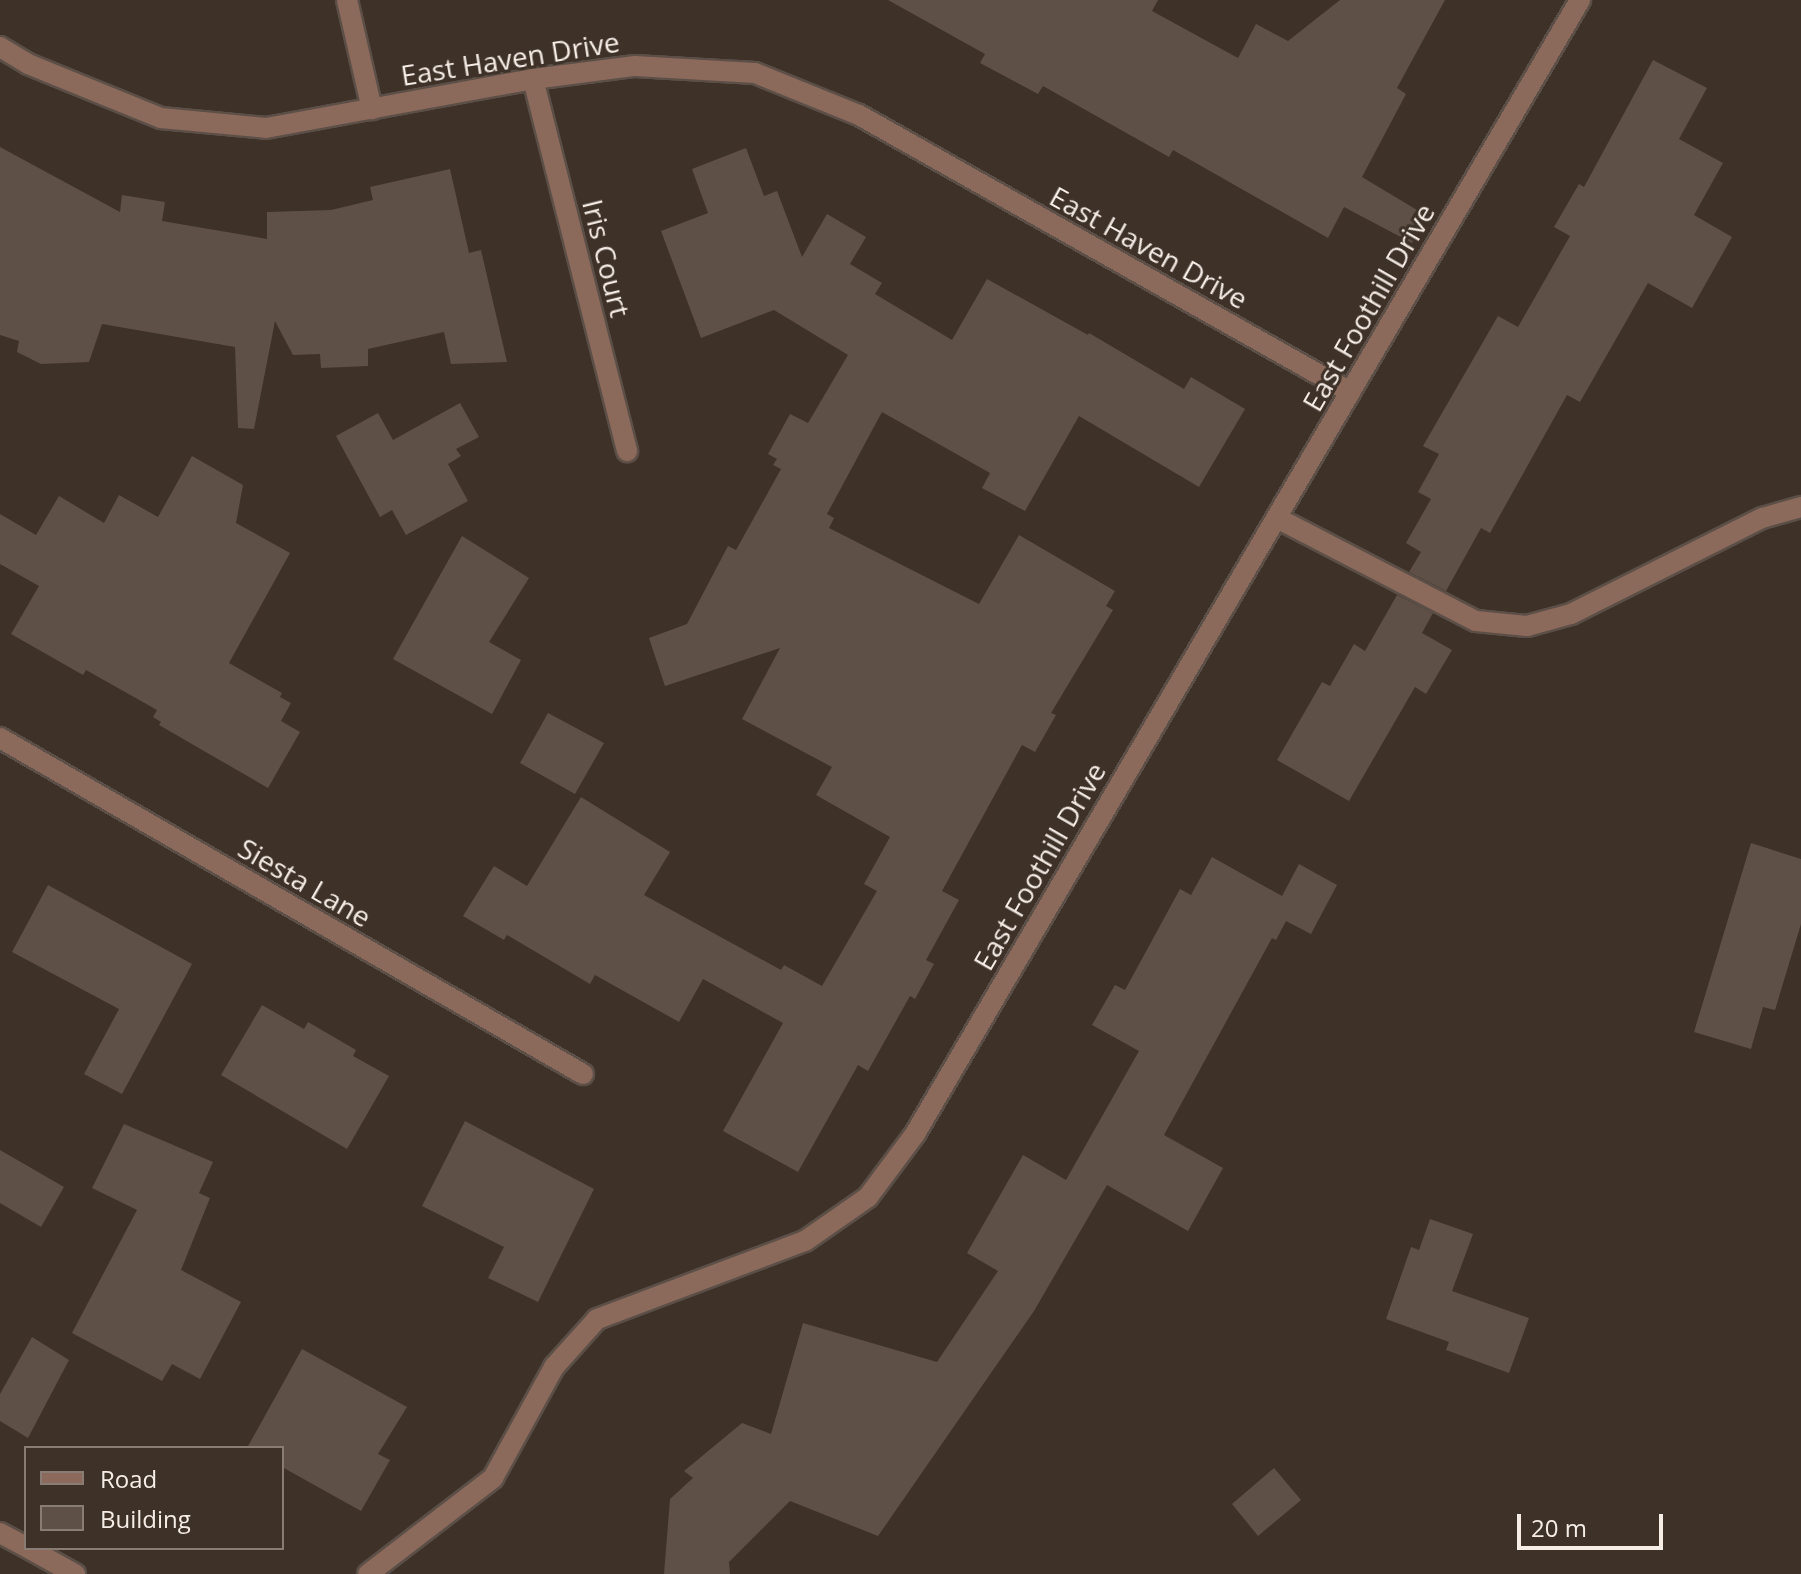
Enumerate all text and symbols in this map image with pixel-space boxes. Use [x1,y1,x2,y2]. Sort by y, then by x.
street label: East Haven Drive [398,24,622,92]
street label: East Haven Drive [1044,179,1254,315]
street label: Iris Court [576,196,638,320]
street label: East Foothill Drive [1295,197,1441,417]
street label: East Foothill Drive [966,756,1112,976]
street label: Siesta Lane [233,831,377,933]
legend [24,1446,284,1550]
text: Road [100,1462,157,1495]
scale bar [1521,1498,1667,1548]
text: Building [100,1502,191,1535]
text: 20 m [1531,1511,1587,1544]

